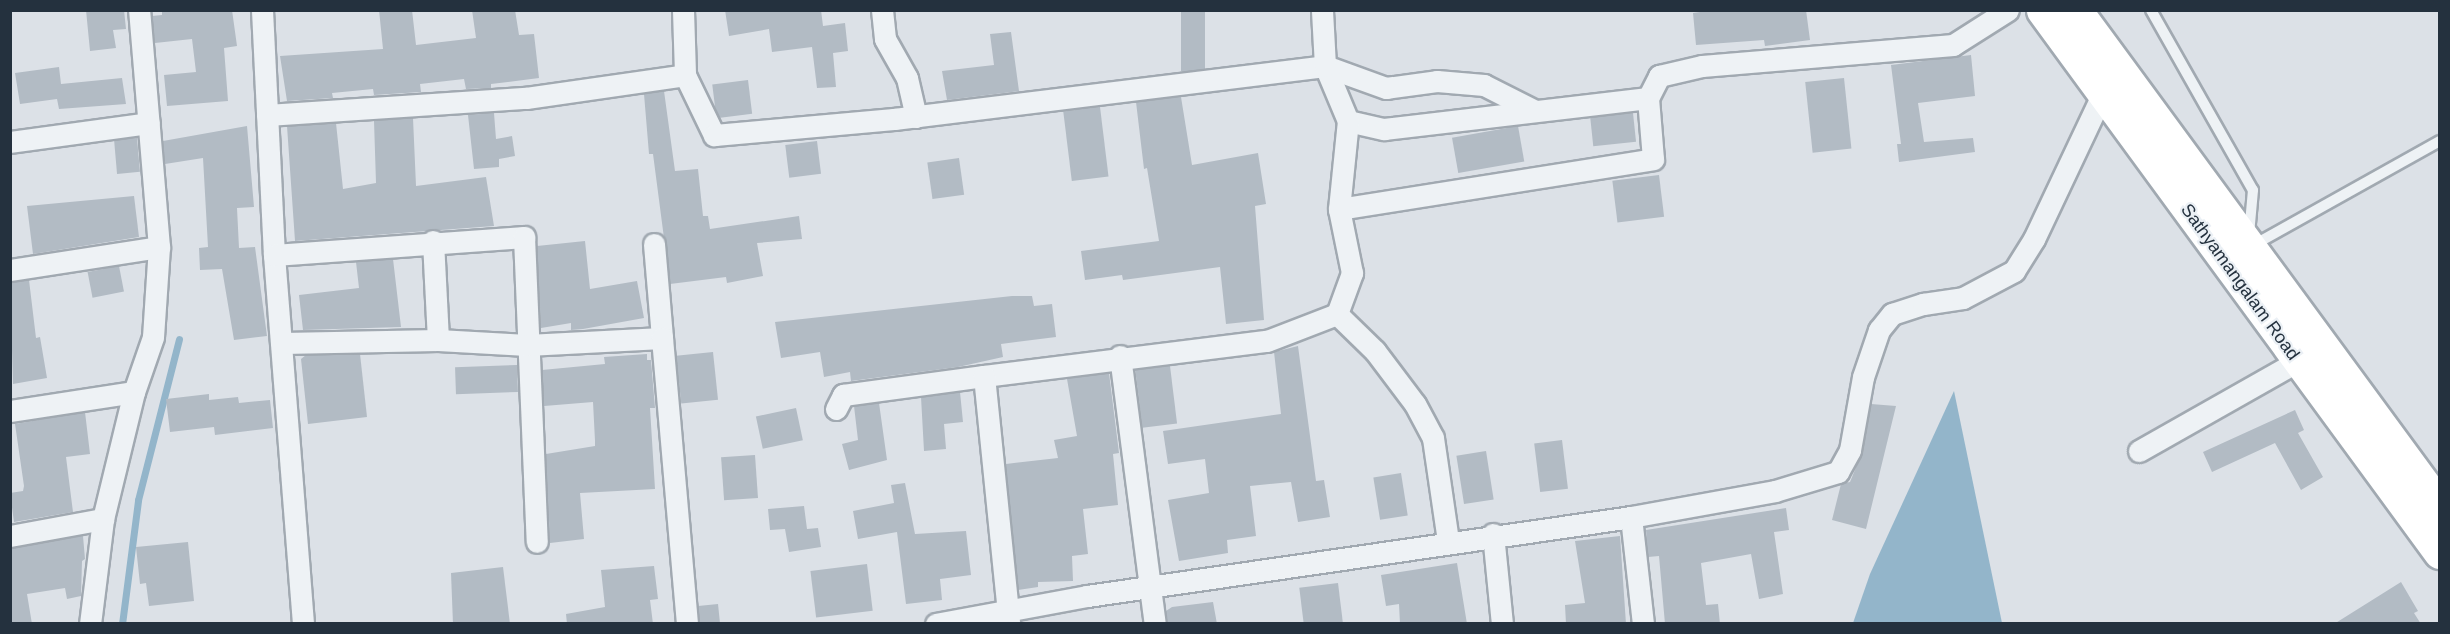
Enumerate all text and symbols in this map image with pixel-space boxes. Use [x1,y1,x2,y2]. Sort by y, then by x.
street label: Sathyamangalam Road [2176,200,2304,364]

